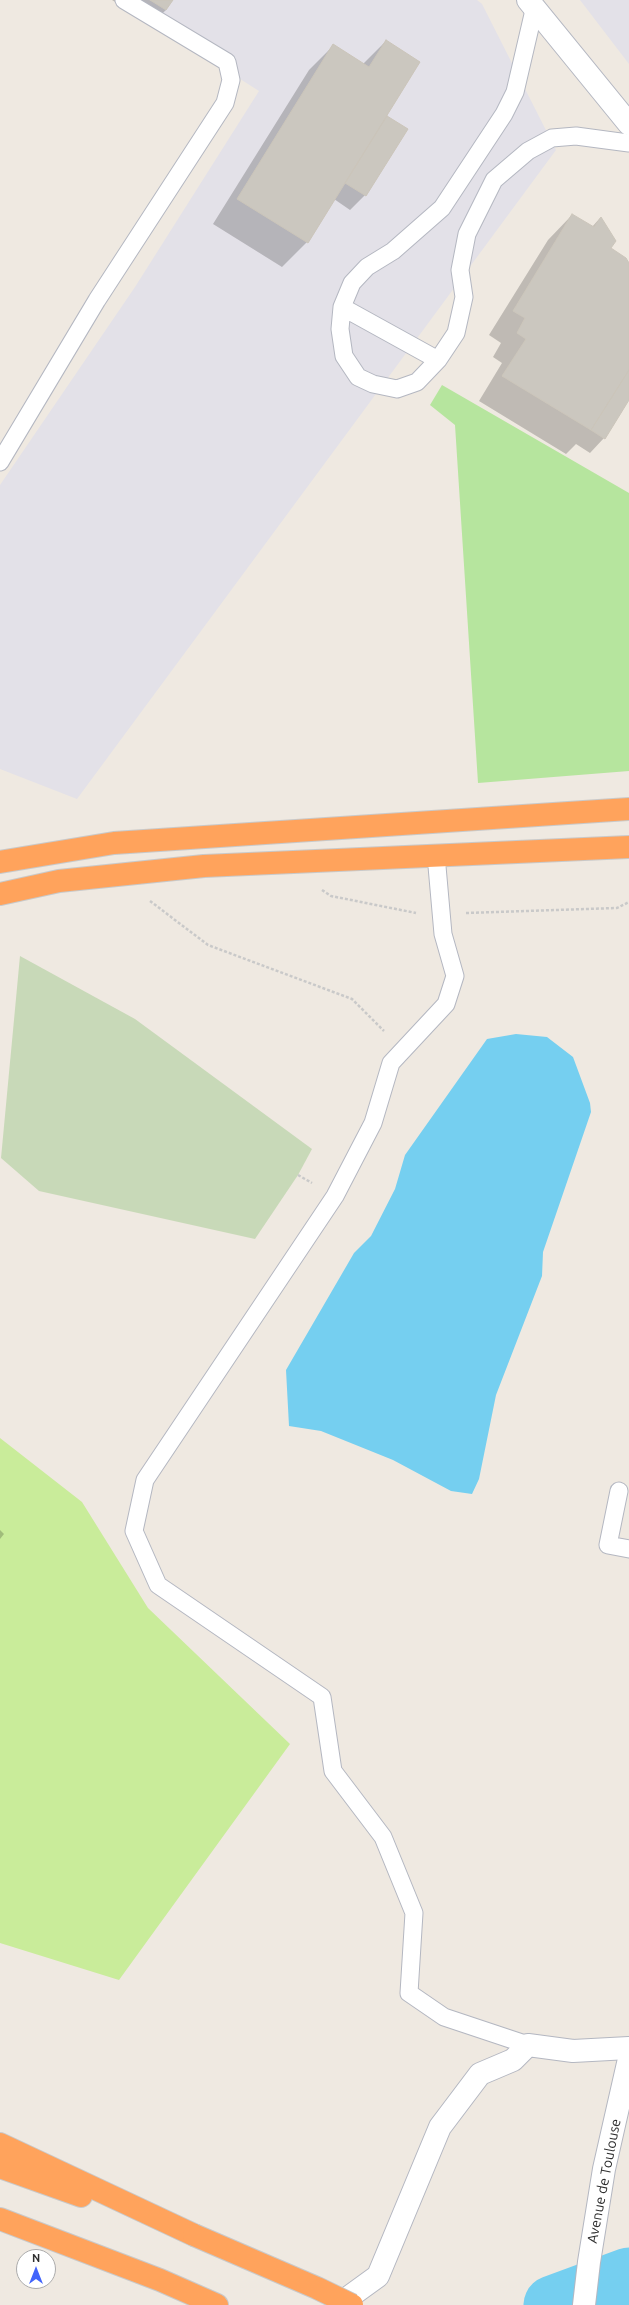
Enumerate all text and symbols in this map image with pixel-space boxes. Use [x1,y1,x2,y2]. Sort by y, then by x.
street label: Avenue de Toulouse [584,2117,624,2245]
north arrow [16,2249,56,2289]
text: N [32,2252,40,2264]

